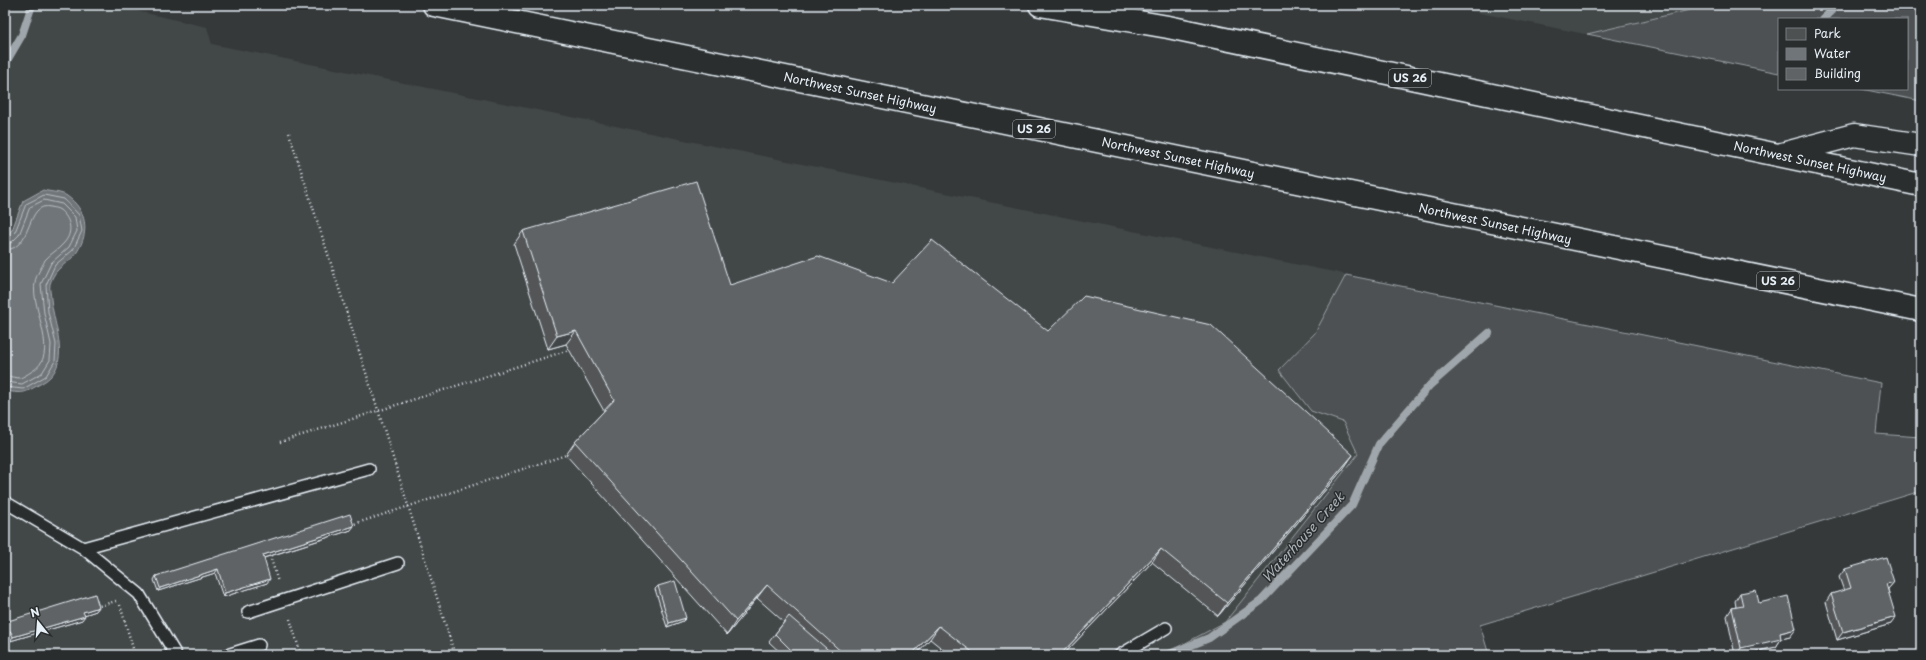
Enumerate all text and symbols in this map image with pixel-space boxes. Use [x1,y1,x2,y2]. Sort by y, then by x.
legend [1778,18,1908,90]
text: Park [1814,24,1841,42]
text: Water [1814,44,1851,62]
text: Building [1814,64,1861,82]
street label: Northwest Sunset Highway [782,67,938,117]
road number: US 26 [1389,69,1431,87]
road number: US 26 [1013,120,1055,138]
street label: Northwest Sunset Highway [1100,132,1256,182]
street label: Northwest Sunset Highway [1732,136,1888,186]
street label: Northwest Sunset Highway [1417,198,1573,248]
road number: US 26 [1757,272,1799,290]
water label: Waterhouse Creek [1257,487,1349,586]
north arrow [18,602,58,642]
text: N [28,602,42,621]

